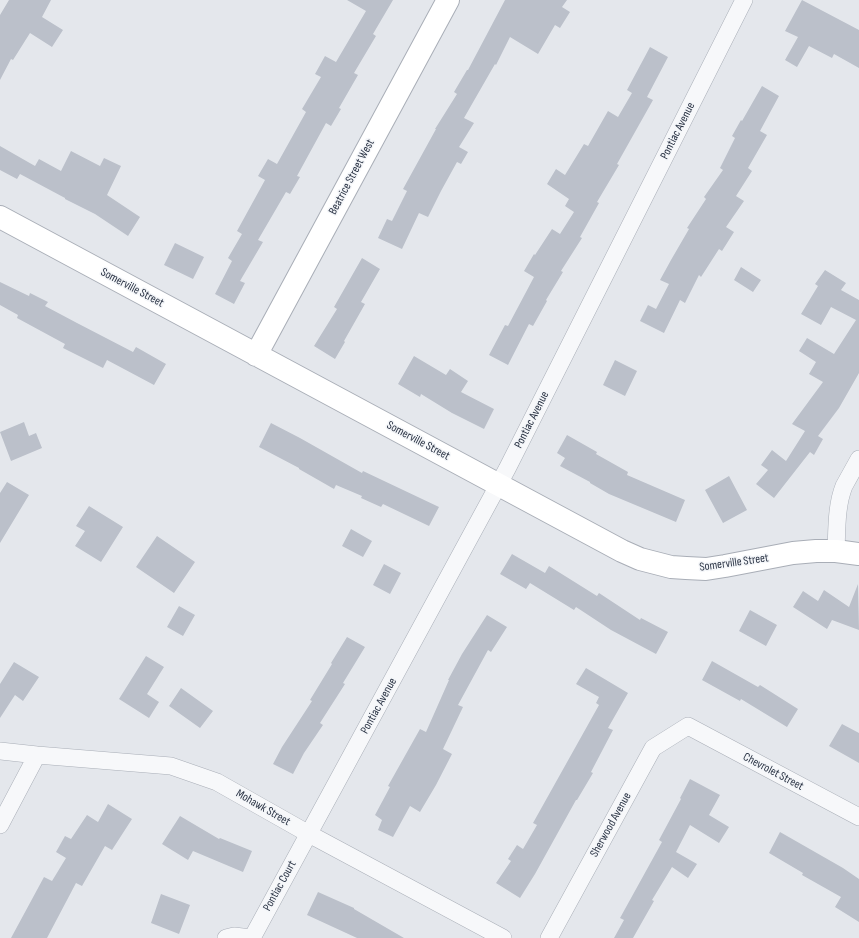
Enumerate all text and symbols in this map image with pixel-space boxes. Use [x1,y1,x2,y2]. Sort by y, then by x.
street label: Pontiac Avenue [658,100,698,162]
street label: Beatrice Street West [326,137,378,217]
street label: Somerville Street [98,265,166,311]
street label: Pontiac Avenue [512,389,552,451]
street label: Somerville Street [384,418,452,464]
street label: Somerville Street [699,551,769,575]
street label: Pontiac Avenue [358,675,400,737]
street label: Chevrolet Street [740,750,806,794]
street label: Mohawk Street [233,787,293,829]
street label: Sherwood Avenue [587,790,635,860]
street label: Pontiac Court [260,858,300,914]

